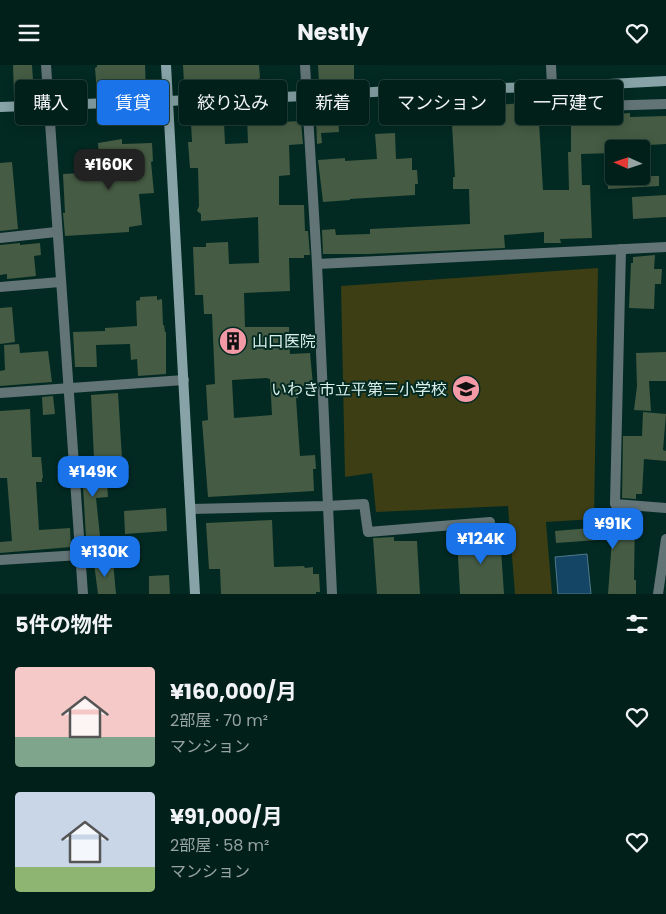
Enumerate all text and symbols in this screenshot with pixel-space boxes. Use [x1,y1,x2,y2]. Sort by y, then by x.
text: Nestly [297,17,369,48]
icon: menu [15,19,43,47]
icon: heart [623,19,651,47]
chip: 購入 [15,80,87,125]
chip: 賃貸 [97,80,169,125]
chip: 絞り込み [179,80,287,125]
chip: 新着 [297,80,369,125]
chip: マンション [379,80,505,125]
chip: 一戸建て [515,80,623,125]
north arrow [605,140,650,185]
map controls [605,140,650,185]
pin: ¥160K [74,149,144,191]
text: ¥160K [85,153,133,176]
building icon: 山口医院 [218,326,248,356]
place label: 山口医院 [252,330,316,353]
school or university icon: いわき市立平第三小学校 [451,374,481,404]
place label: いわき市立平第三小学校 [271,378,447,401]
pin: ¥149K [58,455,128,498]
text: ¥149K [69,460,117,483]
pin: ¥91K [583,507,643,550]
text: ¥91K [594,512,632,535]
pin: ¥124K [446,523,516,565]
text: ¥124K [457,527,505,550]
pin: ¥130K [70,535,140,578]
text: ¥130K [81,540,129,563]
text: 5件の物件 [15,610,113,639]
icon: filters [623,610,651,638]
text: ¥160,000/月 [170,677,297,706]
icon: home [55,687,115,747]
icon: heart [623,703,651,731]
text: 2部屋 · 70 m² [170,709,268,732]
text: マンション [170,735,250,758]
text: ¥91,000/月 [170,802,283,831]
icon: home [55,812,115,872]
icon: heart [623,828,651,856]
text: 2部屋 · 58 m² [170,834,269,857]
text: マンション [170,860,250,883]

